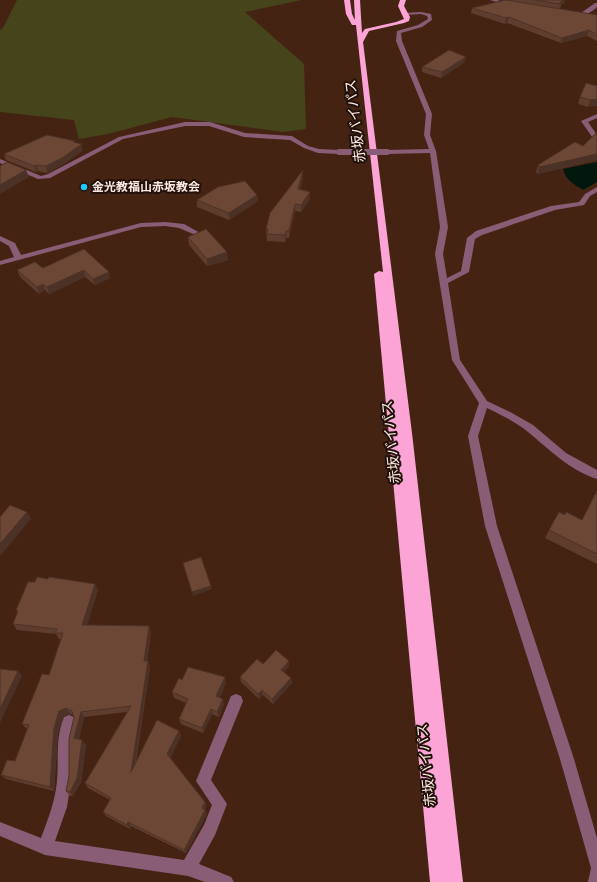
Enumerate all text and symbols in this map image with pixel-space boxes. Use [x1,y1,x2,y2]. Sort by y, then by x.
street label: 赤坂バイパス [342,78,369,164]
place label: 金光教福山赤坂教会 [92,180,200,194]
marker: 金光教福山赤坂教会 [79,182,89,192]
street label: 赤坂バイパス [379,399,404,484]
street label: 赤坂バイパス [414,722,439,807]

